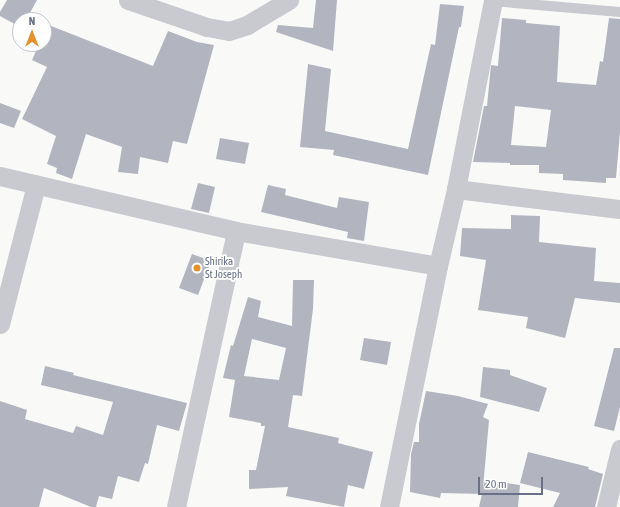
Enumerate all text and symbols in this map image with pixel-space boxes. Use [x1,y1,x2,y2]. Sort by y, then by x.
north arrow [12,12,52,52]
text: N [29,15,35,27]
place label: Shirika St Joseph [205,255,242,281]
marker: Shirika St Joseph [192,263,202,273]
scale bar [480,469,545,495]
text: 20 m [485,477,507,491]

